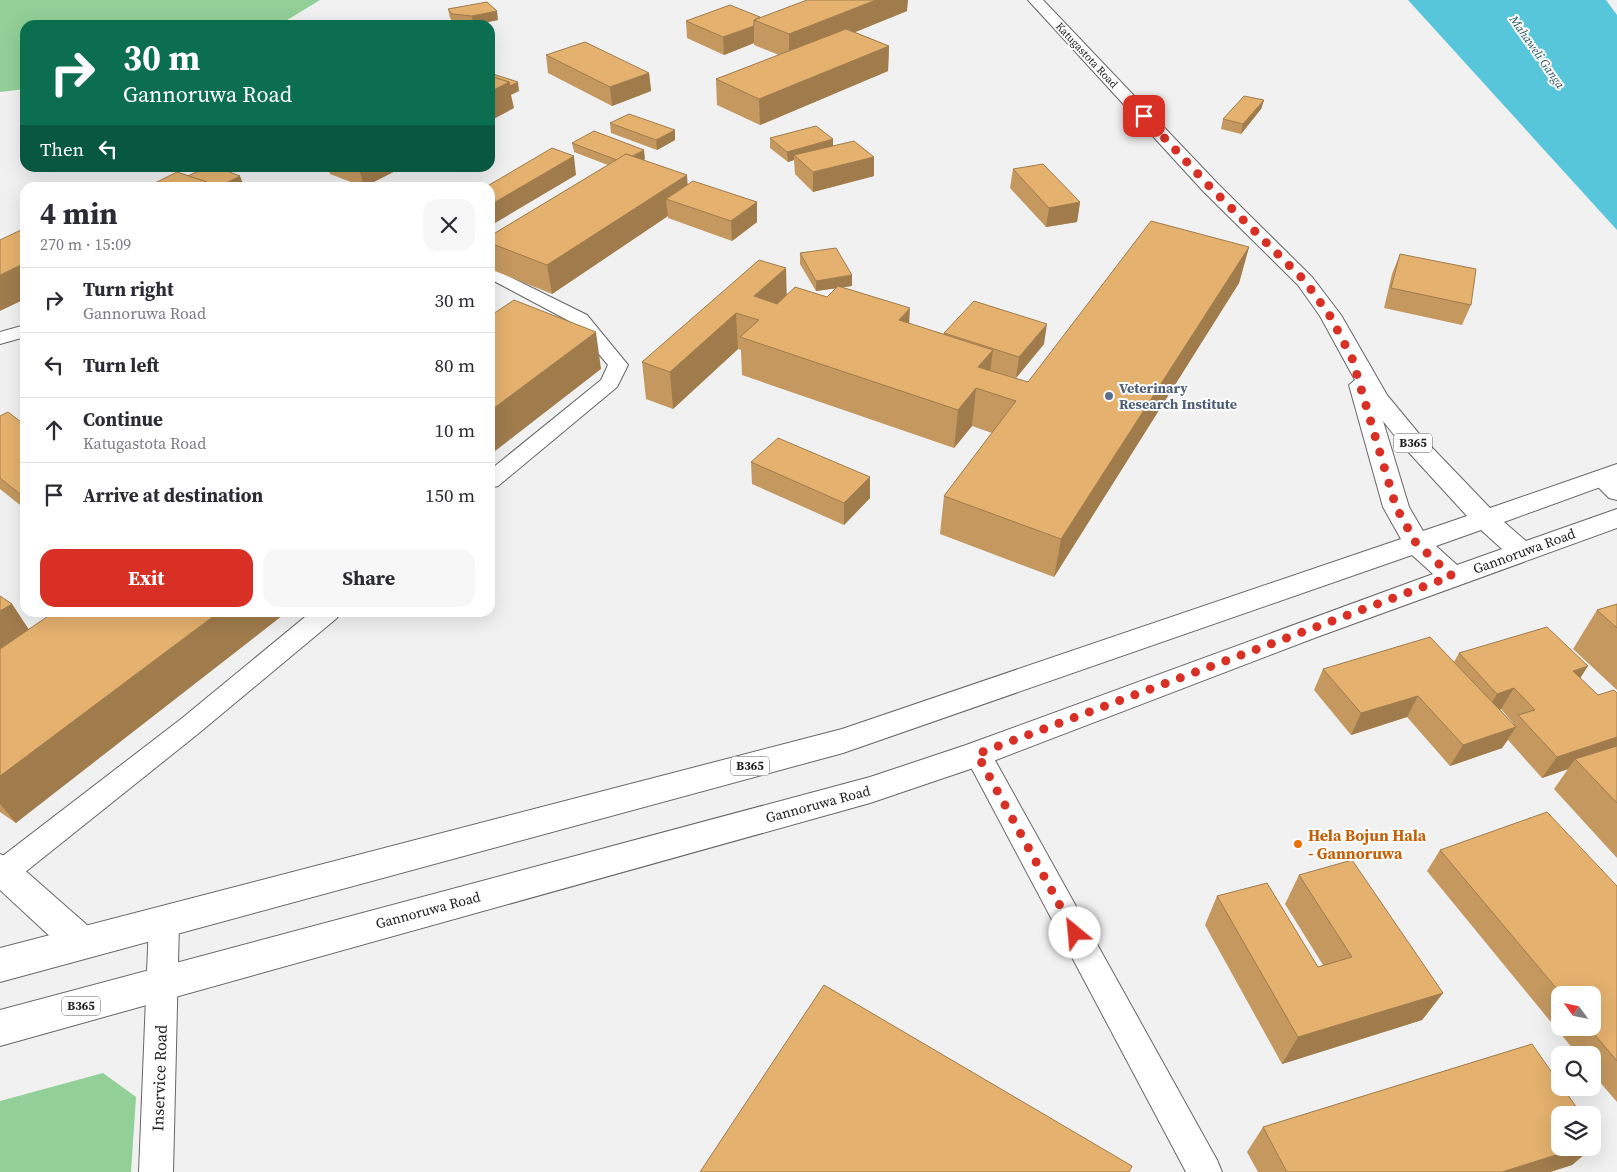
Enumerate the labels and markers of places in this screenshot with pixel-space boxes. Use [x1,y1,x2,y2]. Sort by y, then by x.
pin [1123,95,1165,137]
place label: Veterinary Research Institute [1119,378,1237,414]
marker: Veterinary Research Institute [1103,390,1115,402]
place label: Hela Bojun Hala - Gannoruwa [1308,824,1427,864]
marker: Hela Bojun Hala - Gannoruwa [1292,838,1304,850]

